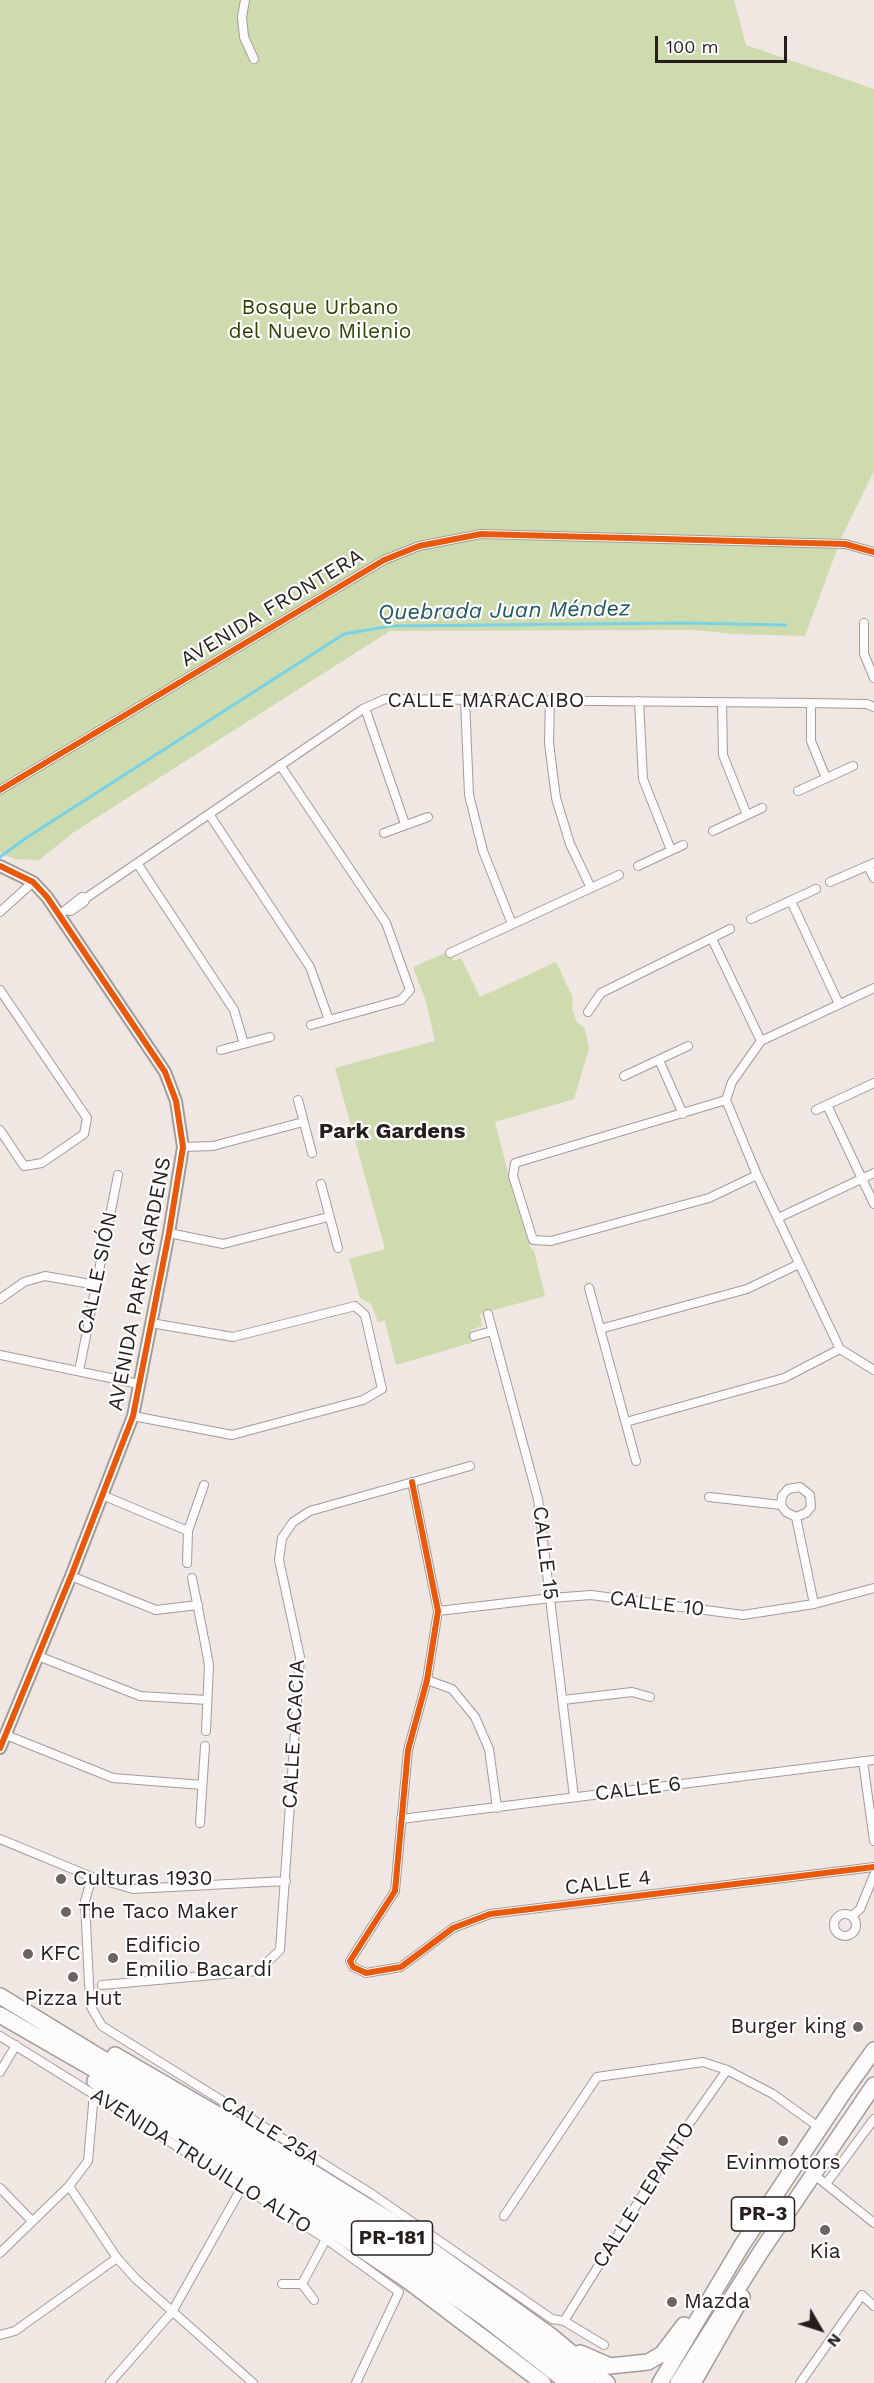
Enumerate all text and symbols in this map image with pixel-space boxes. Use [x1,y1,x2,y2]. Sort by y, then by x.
scale bar [658,24,790,62]
text: 100 m [666,36,719,57]
park label: Bosque Urbano del Nuevo Milenio [229,295,411,345]
street label: AVENIDA FRONTERA [176,543,368,673]
water label: Quebrada Juan Méndez [378,596,630,626]
street label: CALLE MARACAIBO [387,688,585,714]
district label: Park Gardens [319,1119,465,1145]
street label: AVENIDA PARK GARDENS [103,1155,177,1413]
street label: CALLE SIÓN [73,1209,123,1337]
street label: CALLE 15 [527,1505,563,1601]
street label: CALLE 10 [608,1586,706,1622]
street label: CALLE ACACIA [278,1659,310,1809]
street label: CALLE 6 [593,1771,683,1807]
street label: CALLE 4 [563,1865,653,1901]
place label: Culturas 1930 [73,1866,213,1892]
marker: Culturas 1930 [54,1872,68,1886]
place label: The Taco Maker [78,1899,238,1925]
marker: The Taco Maker [59,1905,73,1919]
place label: Edificio Emilio Bacardí [125,1933,272,1983]
place label: KFC [40,1941,81,1967]
marker: KFC [21,1947,35,1961]
marker: Edificio Emilio Bacardí [106,1951,120,1965]
marker: Pizza Hut [66,1970,80,1984]
place label: Pizza Hut [25,1986,121,2012]
place label: Burger king [731,2014,846,2040]
marker: Burger king [851,2020,865,2034]
street label: AVENIDA TRUJILLO ALTO [86,2083,316,2239]
street label: CALLE 25A [216,2091,324,2171]
street label: CALLE LEPANTO [587,2117,701,2273]
marker: Evinmotors [776,2134,790,2148]
place label: Evinmotors [725,2150,841,2176]
road number: PR-3 [732,2197,795,2231]
road number: PR-181 [352,2221,432,2255]
marker: Kia [818,2223,832,2237]
place label: Kia [809,2239,841,2265]
place label: Mazda [684,2289,750,2315]
marker: Mazda [665,2295,679,2309]
north arrow [790,2299,850,2359]
text: N [823,2330,845,2351]

